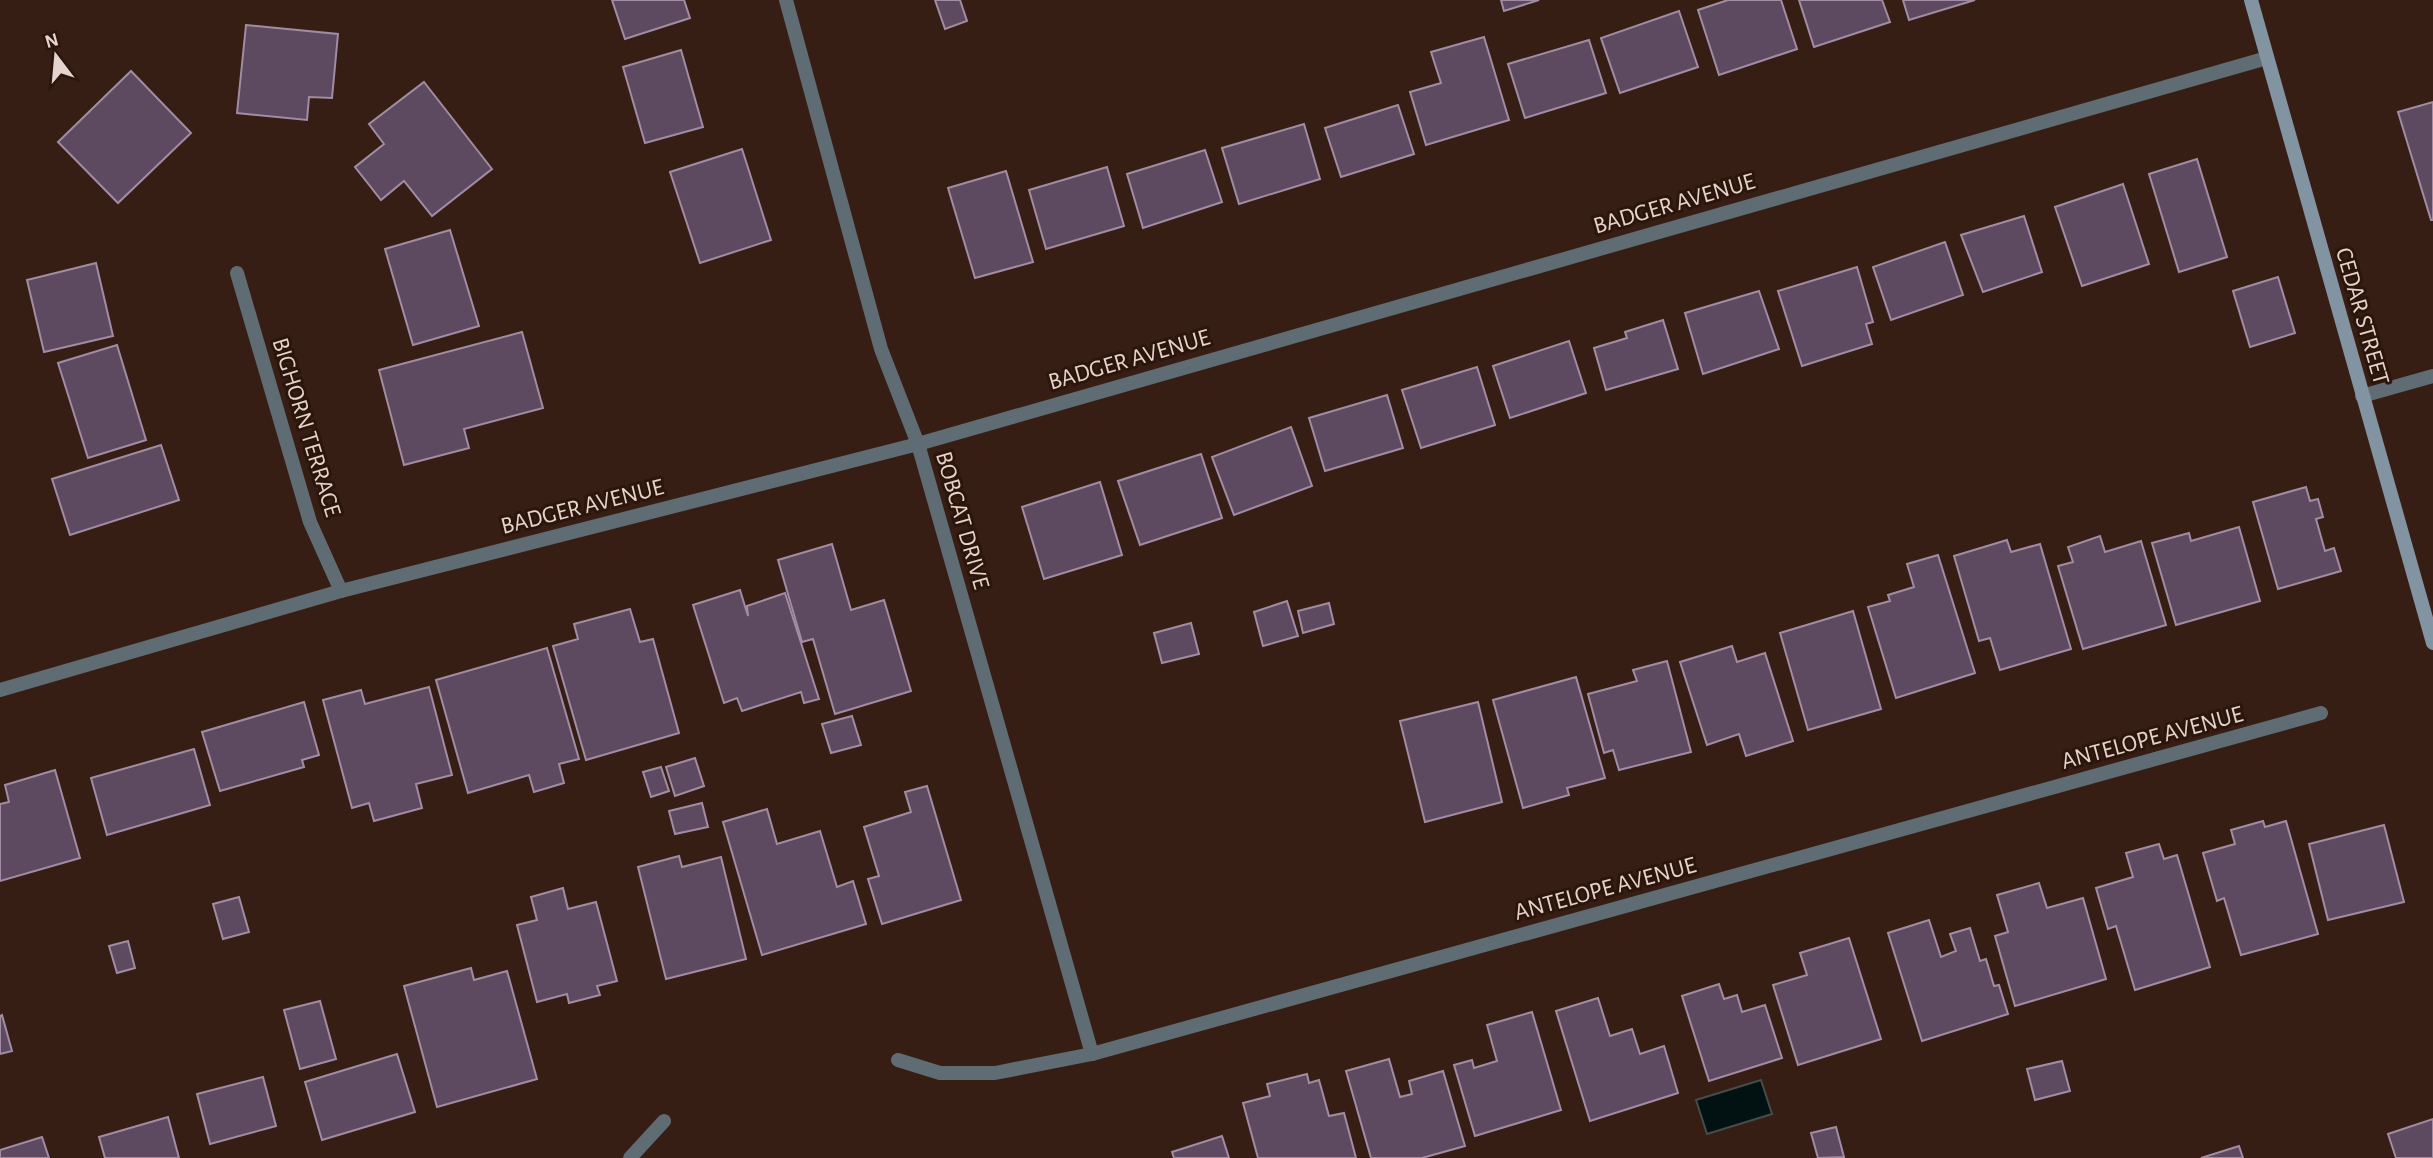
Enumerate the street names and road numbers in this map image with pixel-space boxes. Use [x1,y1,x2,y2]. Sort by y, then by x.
street label: BADGER AVENUE [1591,169,1758,239]
street label: CEDAR STREET [2331,245,2393,388]
street label: BADGER AVENUE [1046,325,1213,395]
street label: BIGHORN TERRACE [267,335,345,520]
street label: BOBCAT DRIVE [931,449,993,592]
street label: BADGER AVENUE [498,475,667,539]
street label: ANTELOPE AVENUE [2059,702,2246,774]
street label: ANTELOPE AVENUE [1512,853,1699,925]

